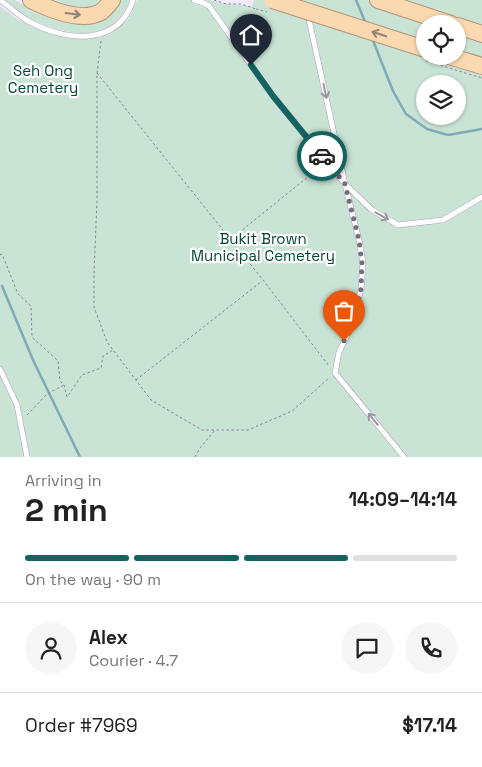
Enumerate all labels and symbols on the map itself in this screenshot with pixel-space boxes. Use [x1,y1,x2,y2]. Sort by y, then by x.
one-way arrow [65,10,81,20]
pin [230,14,272,65]
one-way arrow [371,29,387,38]
park label: Seh Ong Cemetery [8,61,78,97]
one-way arrow [320,82,330,98]
courier [297,131,347,181]
one-way arrow [374,211,388,221]
park label: Bukit Brown Municipal Cemetery [191,229,335,265]
pin [323,290,365,341]
one-way arrow [367,413,378,426]

